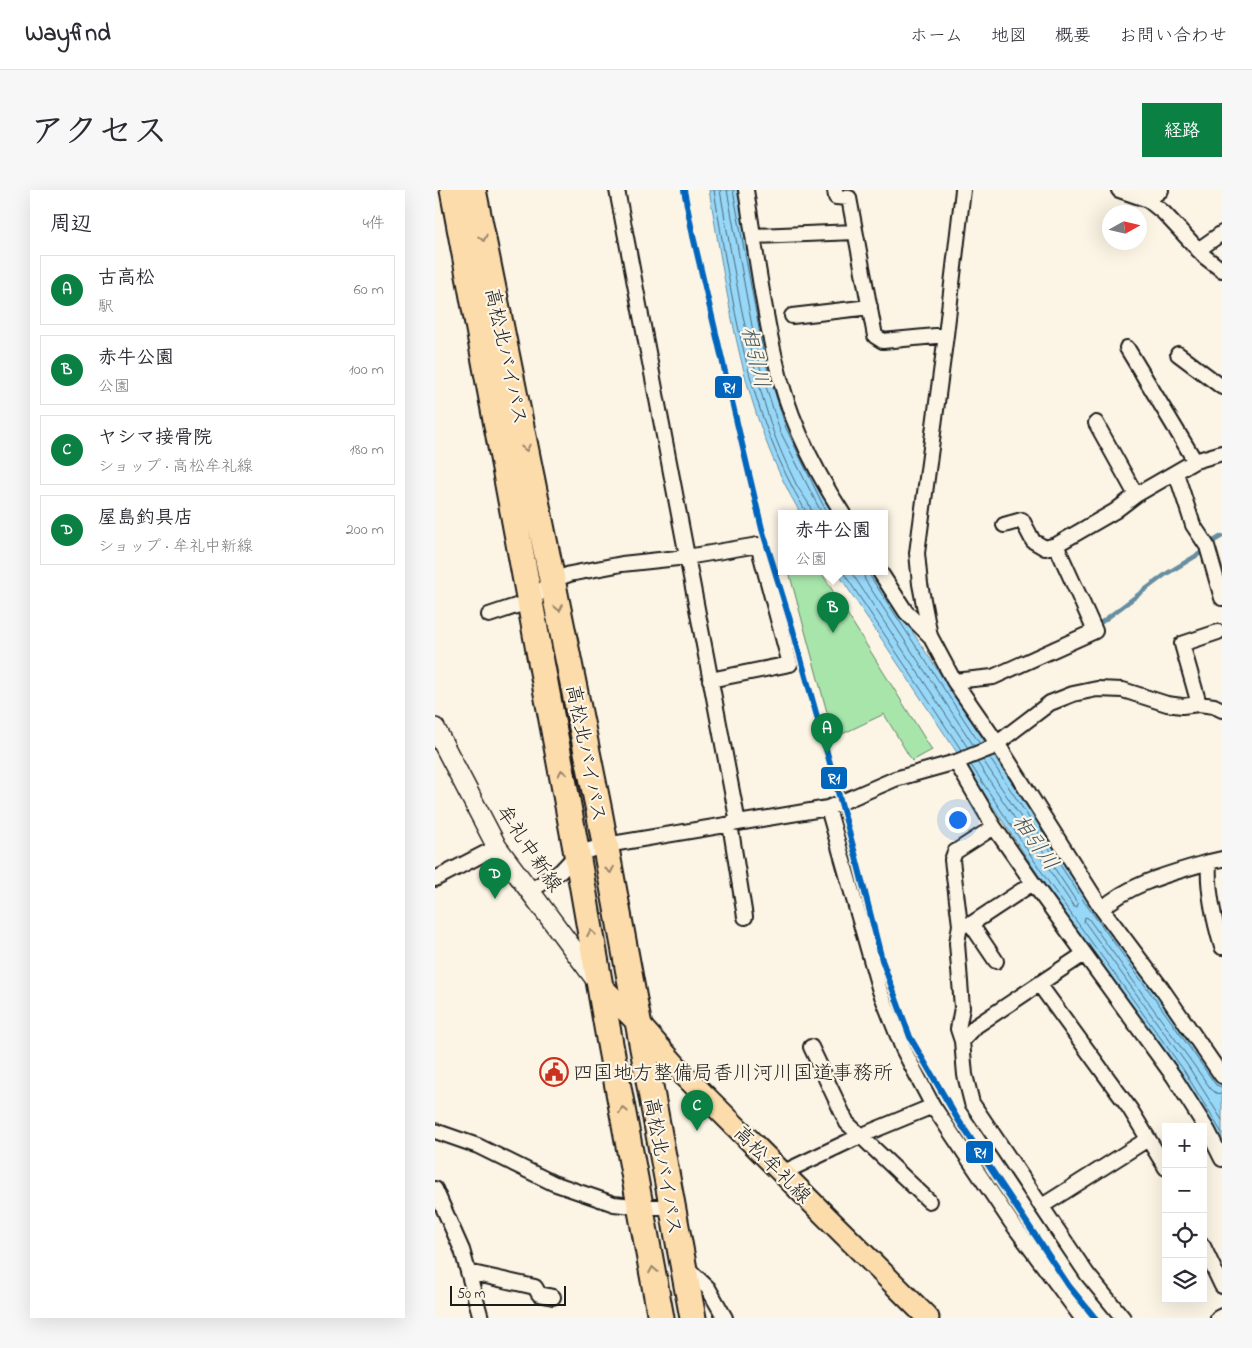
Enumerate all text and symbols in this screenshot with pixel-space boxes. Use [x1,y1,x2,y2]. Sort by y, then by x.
text: Wayfind [25,17,111,52]
text: ホーム [910,24,963,50]
text: 地図 [991,24,1027,50]
text: 概要 [1055,24,1091,50]
text: お問い合わせ [1119,24,1227,50]
button: 経路 [1142,103,1222,157]
text: アクセス [30,108,168,159]
north arrow [1102,205,1147,250]
text: 周辺 [50,210,92,240]
text: 4件 [362,212,385,236]
one-way arrow [477,233,488,242]
text: 古高松 [98,265,155,292]
text: A [62,278,72,302]
text: 60 m [354,278,384,302]
street label: 高松北バイパス [476,285,533,428]
text: 駅 [98,295,114,319]
water label: 相引川 [732,323,776,392]
text: 赤牛公園 [98,345,174,372]
text: B [62,358,72,382]
text: 100 m [349,358,384,382]
text: 公園 [98,375,130,399]
line badge: R1 [714,375,743,399]
text: R1 [722,378,736,399]
text: ヤシマ接骨院 [98,425,212,452]
text: C [63,438,71,462]
text: 180 m [350,438,384,462]
one-way arrow [520,444,531,453]
text: ショップ · 高松牟礼線 [98,455,253,479]
text: 屋島釣具店 [98,505,193,532]
popup [778,510,888,575]
text: D [61,518,73,542]
text: 200 m [346,518,384,542]
text: 赤牛公園 [795,518,871,545]
text: ショップ · 牟礼中新線 [98,535,253,559]
text: 公園 [795,548,827,572]
pin: B [817,592,849,633]
one-way arrow [553,603,563,612]
street label: 高松北バイパス [557,682,612,825]
pin: A [811,713,843,754]
line badge: R1 [820,766,848,790]
one-way arrow [558,769,568,778]
text: R1 [827,769,841,790]
street label: 牟礼中新線 [488,800,568,899]
your location [945,807,971,833]
water label: 相引川 [1004,809,1065,878]
pin: D [479,858,511,899]
one-way arrow [605,866,615,874]
one-way arrow [586,929,596,938]
public building icon: 四国地方整備局香川河川国道事務所 [539,1057,569,1087]
place label: 四国地方整備局香川河川国道事務所 [573,1060,893,1089]
pin: C [681,1090,713,1131]
street label: 高松北バイパス [635,1095,688,1238]
one-way arrow [618,1106,628,1115]
street label: 高松牟礼線 [726,1120,817,1211]
map controls [1162,1123,1207,1303]
button: + [1162,1123,1207,1168]
line badge: R1 [965,1140,994,1164]
text: R1 [973,1143,987,1164]
button: − [1162,1168,1207,1213]
button: locate [1162,1213,1207,1258]
button: layers [1162,1258,1207,1303]
one-way arrow [648,1266,658,1274]
scale bar [450,1283,566,1306]
text: 50 m [457,1284,485,1305]

